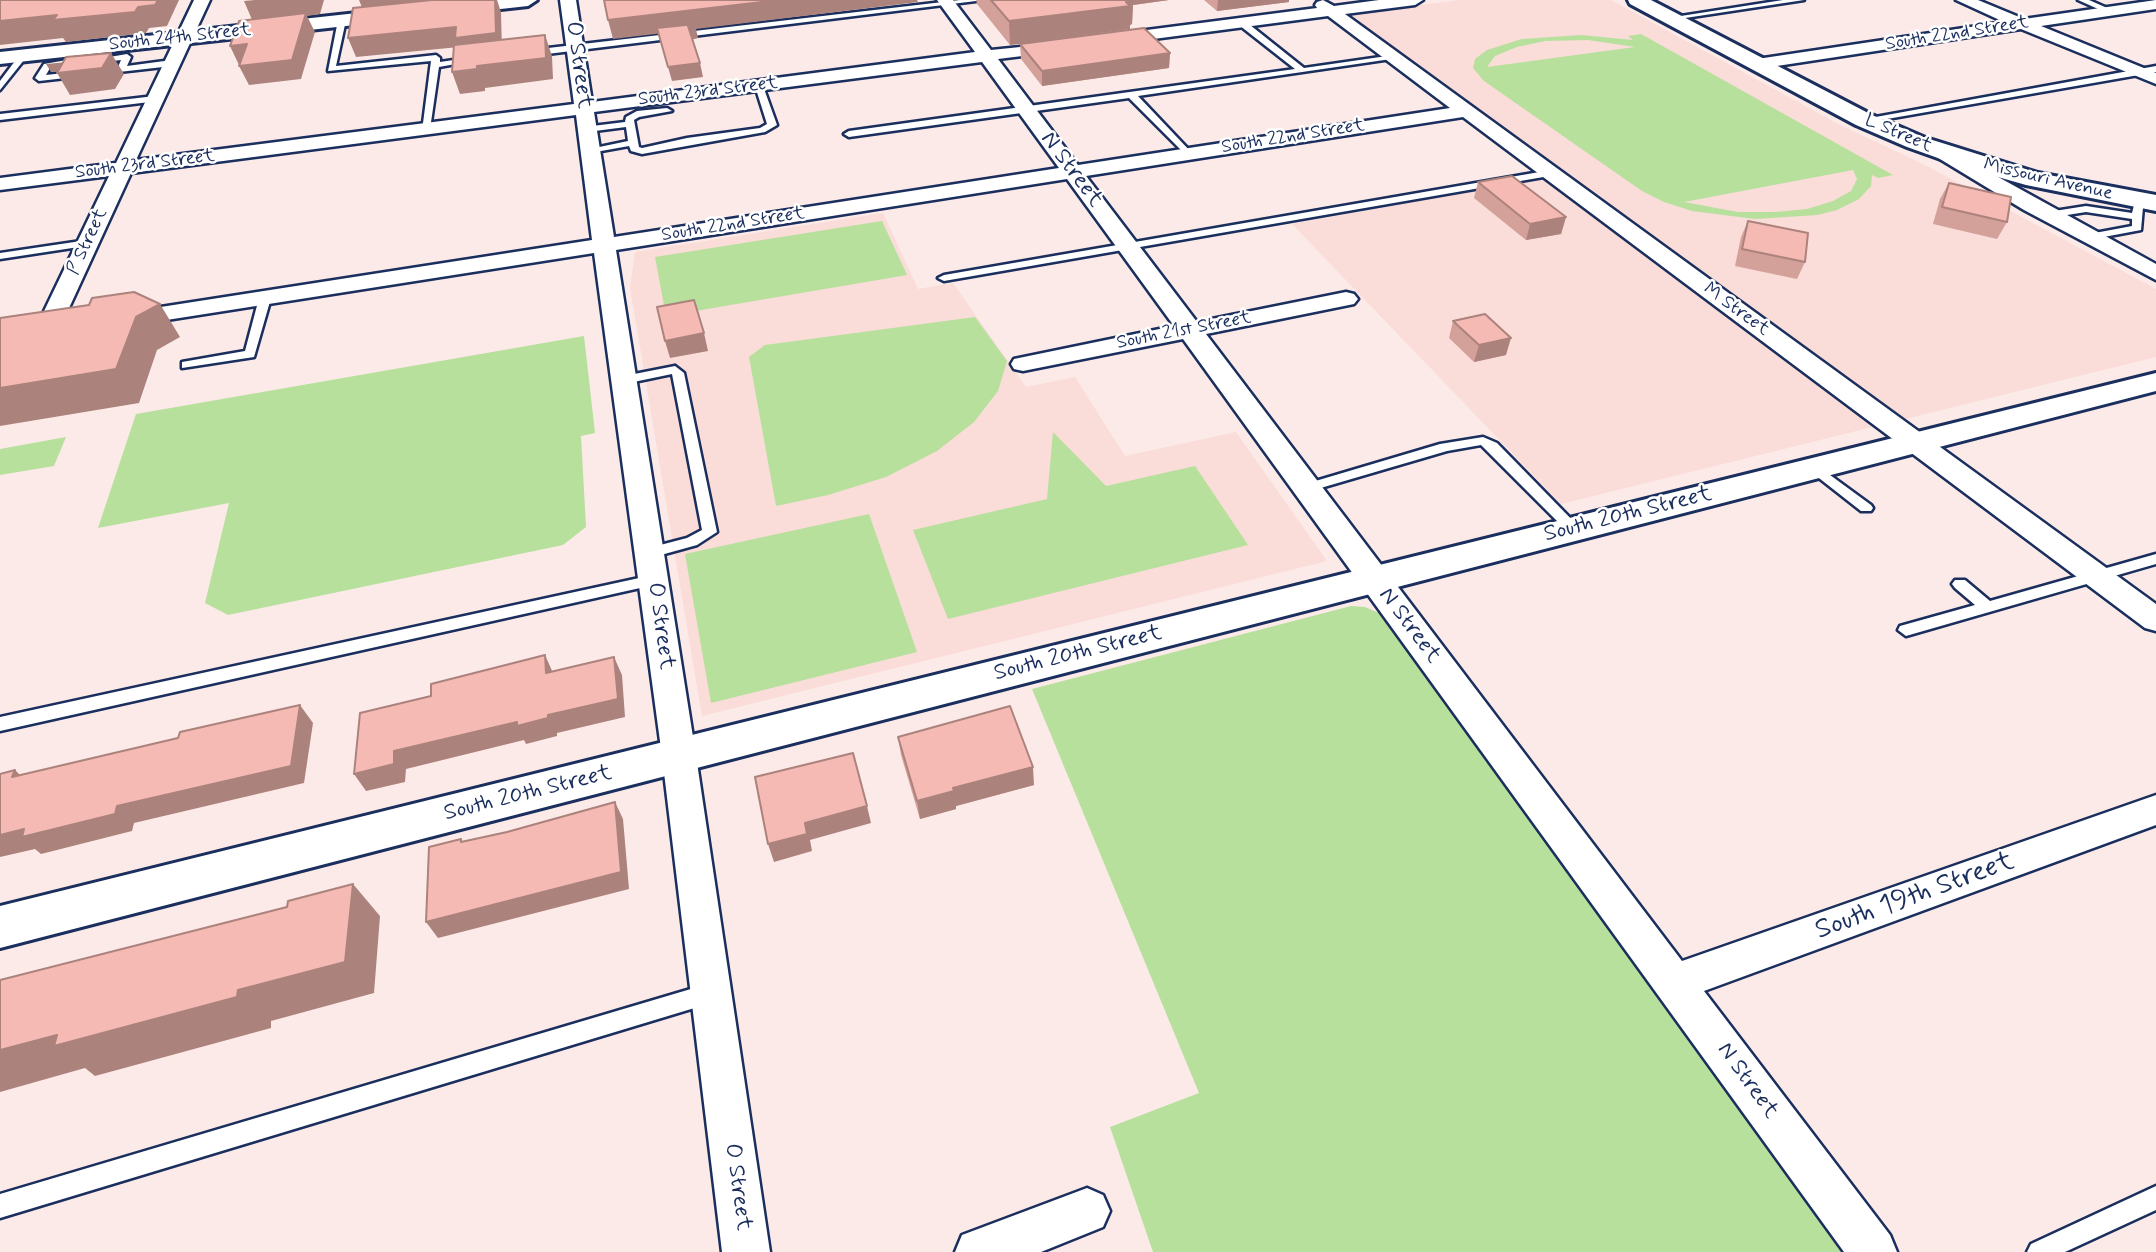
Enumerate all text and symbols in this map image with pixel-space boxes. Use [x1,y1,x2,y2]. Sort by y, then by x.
street label: South 22nd Street [1884,11,2030,57]
street label: South 24th Street [108,19,252,57]
street label: O Street [558,20,598,110]
street label: South 23rd Street [637,72,779,112]
street label: L Street [1861,110,1935,158]
street label: South 22nd Street [1220,114,1366,160]
street label: N Street [1034,127,1108,213]
street label: South 23rd Street [74,145,216,185]
street label: Missouri Avenue [1981,154,2115,206]
street label: South 22nd Street [660,202,806,248]
street label: P Street [63,205,113,279]
street label: M Street [1698,278,1774,342]
street label: South 21st Street [1115,307,1253,355]
street label: South 20th Street [1541,481,1715,549]
street label: O Street [640,581,680,671]
street label: N Street [1372,583,1446,669]
street label: South 20th Street [991,620,1165,688]
street label: South 20th Street [441,760,615,828]
street label: South 19th Street [1811,845,2019,949]
street label: N Street [1710,1038,1784,1124]
street label: O Street [717,1142,757,1232]

